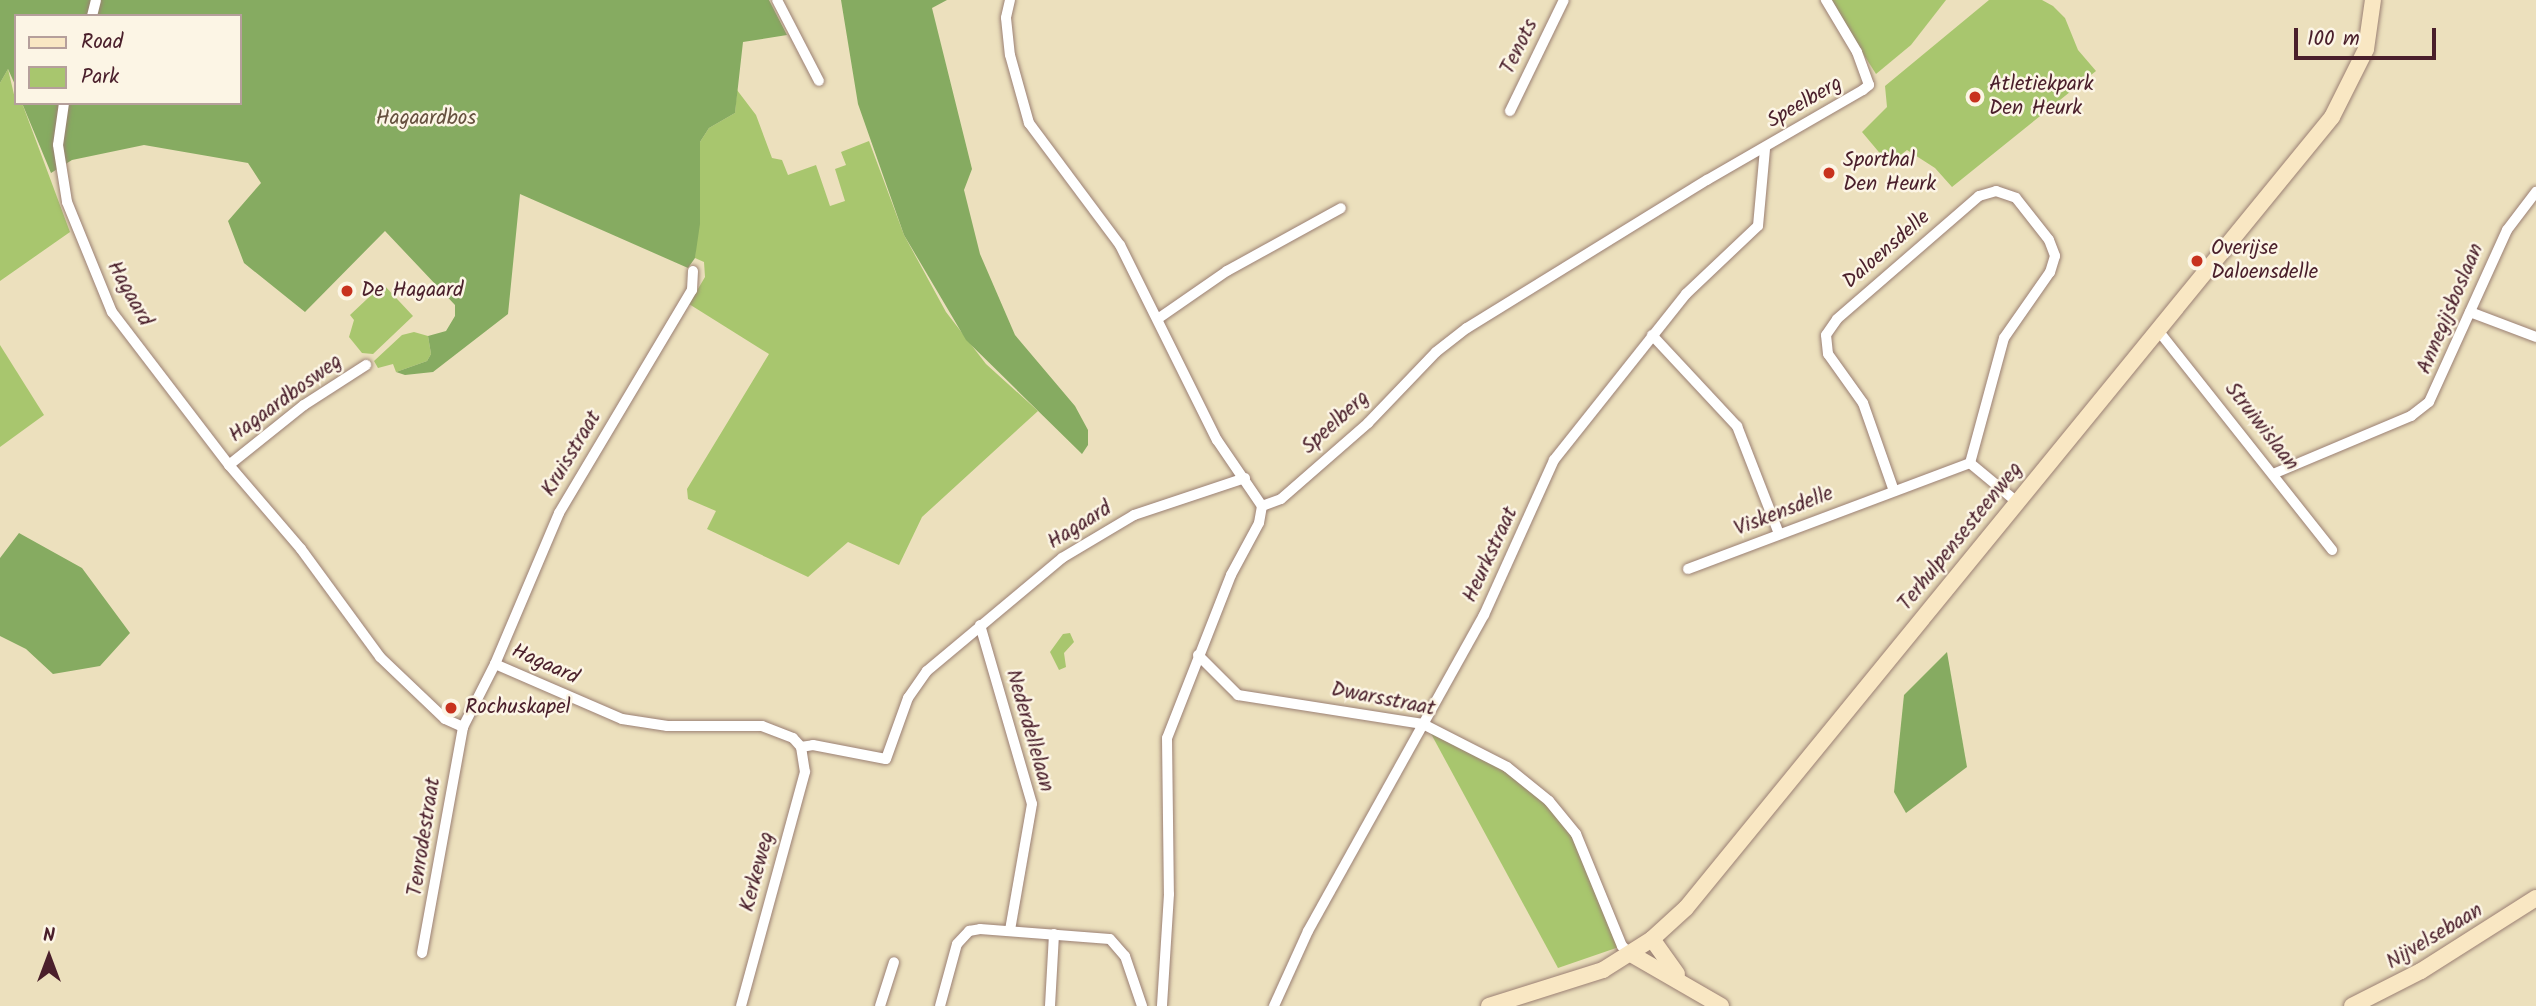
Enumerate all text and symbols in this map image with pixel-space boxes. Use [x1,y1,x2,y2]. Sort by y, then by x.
legend [14,14,242,105]
scale bar [2298,14,2440,58]
street label: Tenots [1496,15,1544,79]
text: 100 m [2307,23,2360,56]
text: Road [81,26,123,59]
text: Park [81,61,119,94]
street label: Speelberg [1763,71,1847,135]
place label: Atletiekpark Den Heurk [1989,72,2094,122]
marker: Atletiekpark Den Heurk [1967,89,1983,105]
park label: Hagaardbos [376,106,476,132]
place label: Sporthal Den Heurk [1843,148,1936,198]
marker: Sporthal Den Heurk [1821,165,1837,181]
street label: Daloensdelle [1838,205,1936,295]
place label: Overijse Daloensdelle [2211,236,2318,286]
street label: Annegijsboslaan [2412,240,2490,378]
marker: Overijse Daloensdelle [2189,253,2205,269]
street label: Hagaard [101,257,157,331]
place label: De Hagaard [361,278,463,304]
marker: De Hagaard [339,283,355,299]
street label: Hagaardbosweg [224,349,348,449]
street label: Struiwislaan [2219,378,2303,476]
street label: Speelberg [1297,386,1375,460]
street label: Kruisstraat [537,407,607,501]
street label: Terhulpensesteenweg [1893,458,2029,616]
street label: Viskensdelle [1731,482,1837,542]
street label: Hagaard [1043,496,1117,556]
street label: Heurkstraat [1458,503,1524,607]
street label: Hagaard [507,639,583,691]
street label: Nederdellelaan [999,667,1059,795]
street label: Dwarsstraat [1329,678,1437,722]
place label: Rochuskapel [465,695,571,721]
marker: Rochuskapel [443,700,459,716]
street label: Tenrodestraat [403,776,447,898]
street label: Kerkeweg [735,829,781,915]
street label: Nijvelsebaan [2382,898,2488,976]
text: N [43,921,55,951]
north arrow [14,922,84,992]

